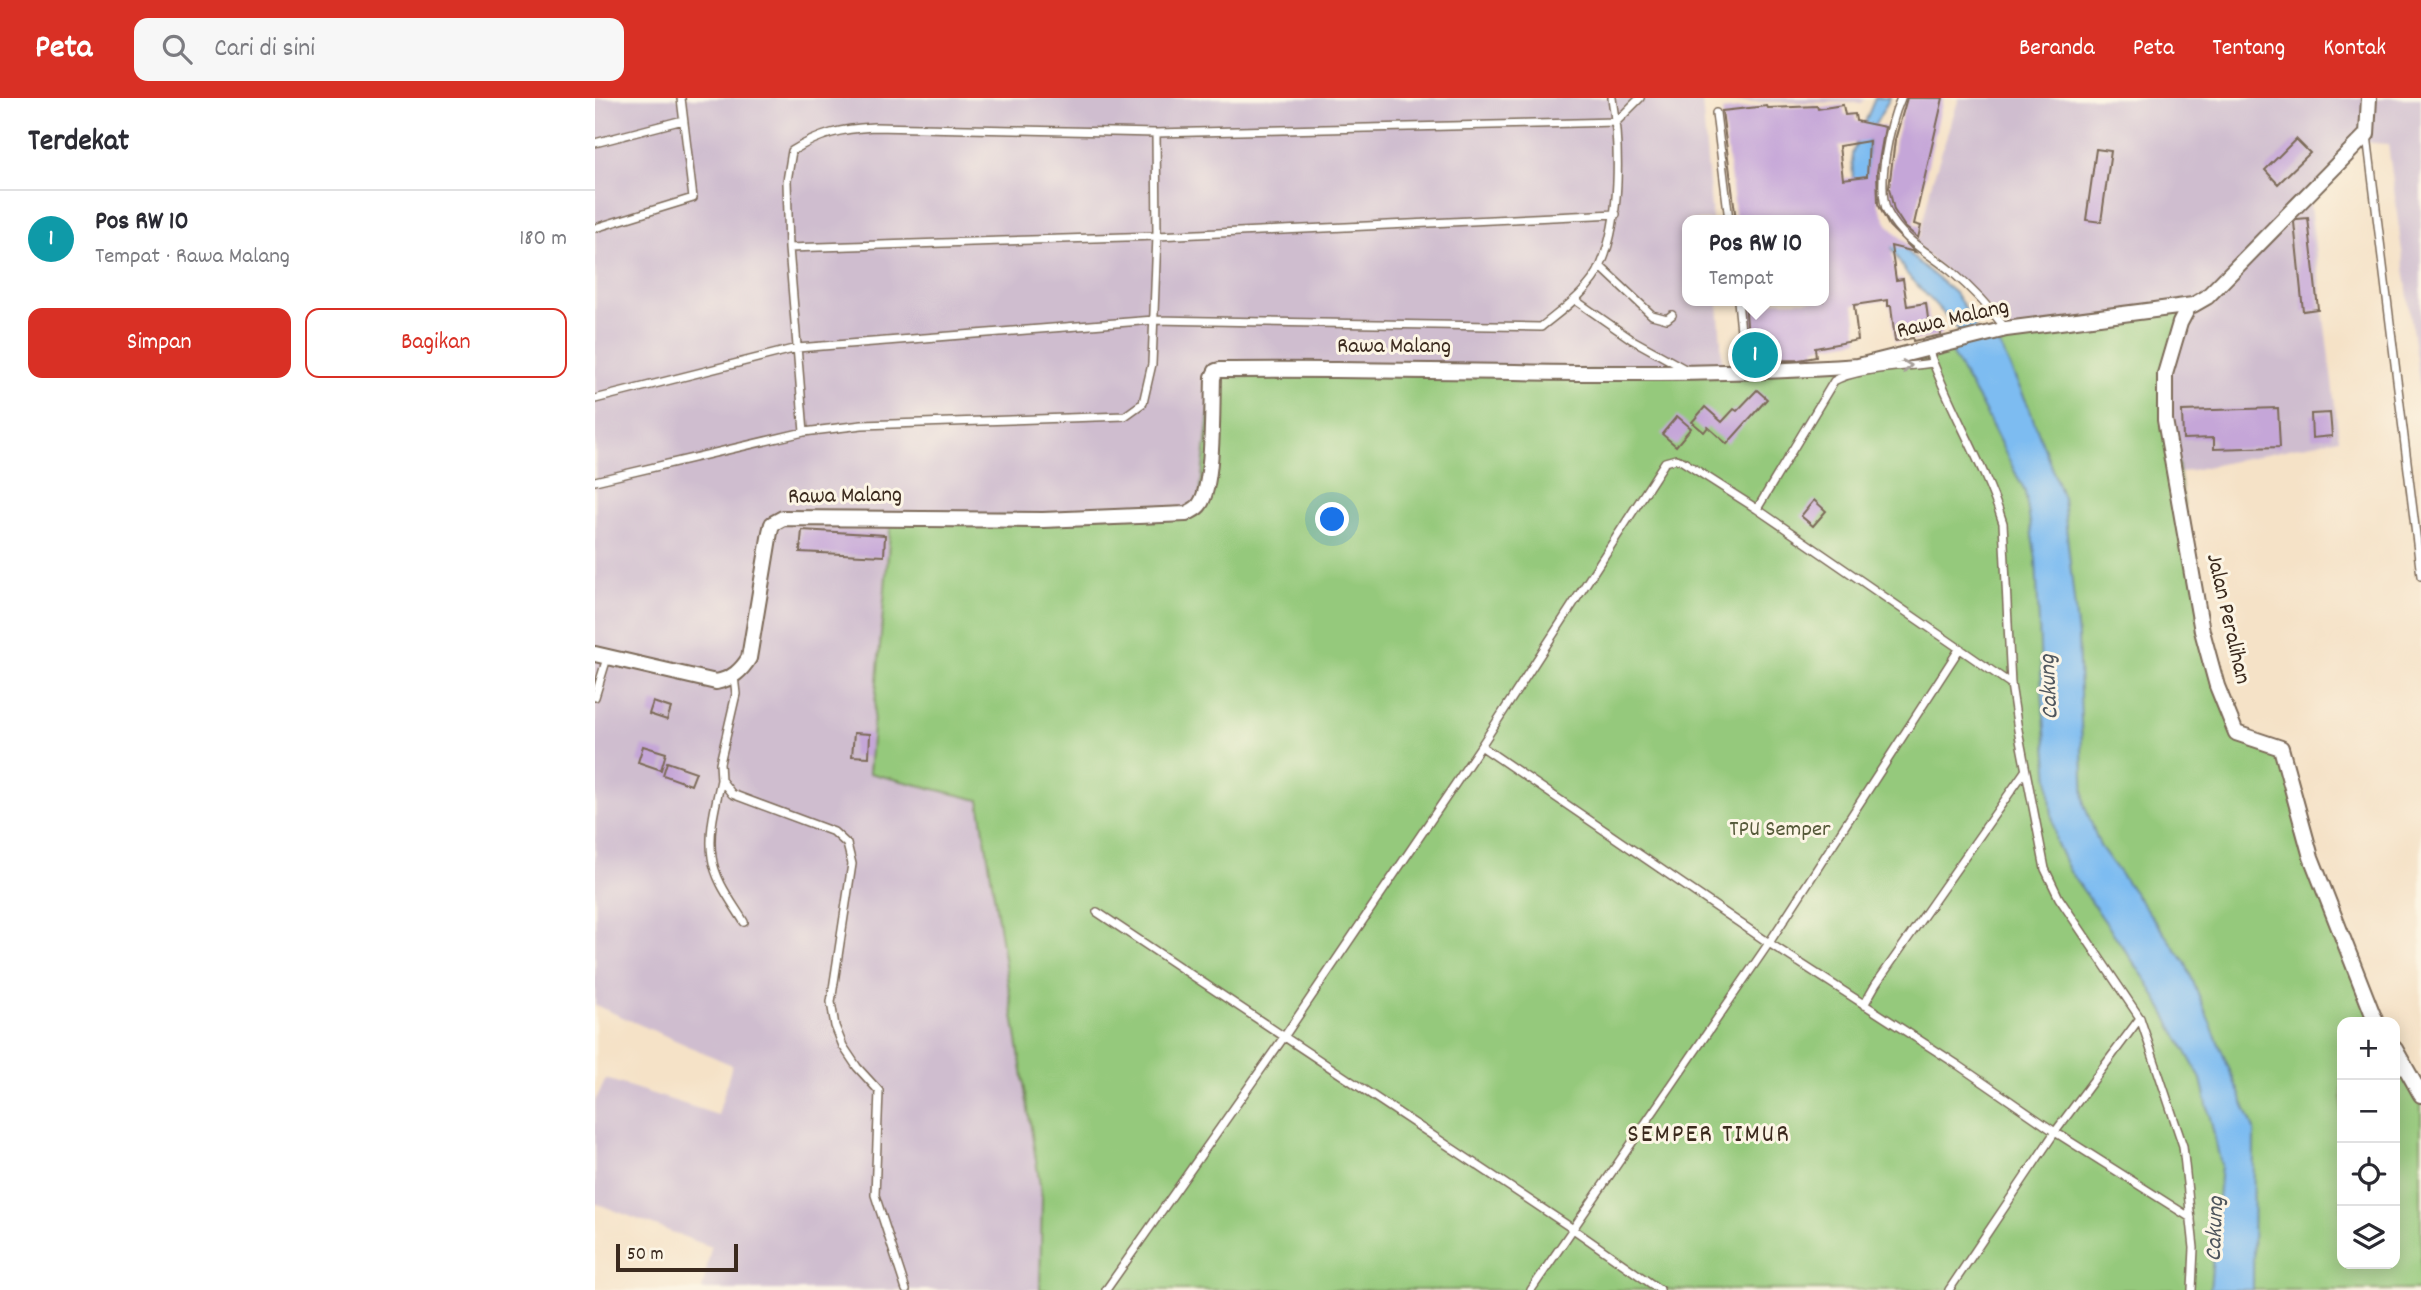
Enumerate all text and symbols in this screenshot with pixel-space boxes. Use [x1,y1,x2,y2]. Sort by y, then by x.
search box [134,18,624,81]
text: Peta [35,26,92,73]
icon: search [158,30,196,68]
text: Cari di sini [214,31,315,68]
text: Beranda [2019,32,2095,66]
text: Peta [2133,32,2174,66]
text: Tentang [2212,32,2285,66]
text: Kontak [2323,32,2386,66]
text: Terdekat [28,122,129,165]
text: Pos RW 10 [95,204,189,241]
popup [1682,215,1829,306]
text: 1 [48,223,54,256]
text: 180 m [519,223,567,256]
text: Pos RW 10 [1709,226,1802,263]
text: Tempat · Rawa Malang [95,241,290,274]
text: Tempat [1709,263,1774,296]
street label: Rawa Malang [1894,291,2012,349]
button: Simpan [28,308,291,378]
button: Bagikan [305,308,567,378]
pin: 1 [1732,329,1778,381]
street label: Rawa Malang [1337,331,1451,364]
one-way arrow [1901,359,1913,374]
street label: Rawa Malang [788,480,902,514]
your location [1315,502,1349,536]
street label: Jalan Peralihan [2196,551,2258,687]
water label: Cakung [2031,652,2069,720]
park label: TPU Semper [1729,814,1831,847]
map controls [2337,1017,2400,1269]
button: + [2337,1017,2400,1080]
button: − [2337,1080,2400,1143]
district label: SEMPER TIMUR [1627,1117,1791,1154]
button: locate [2337,1143,2400,1206]
water label: Cakung [2198,1194,2234,1262]
button: layers [2337,1206,2400,1269]
scale bar [616,1241,739,1273]
text: 50 m [627,1242,664,1269]

